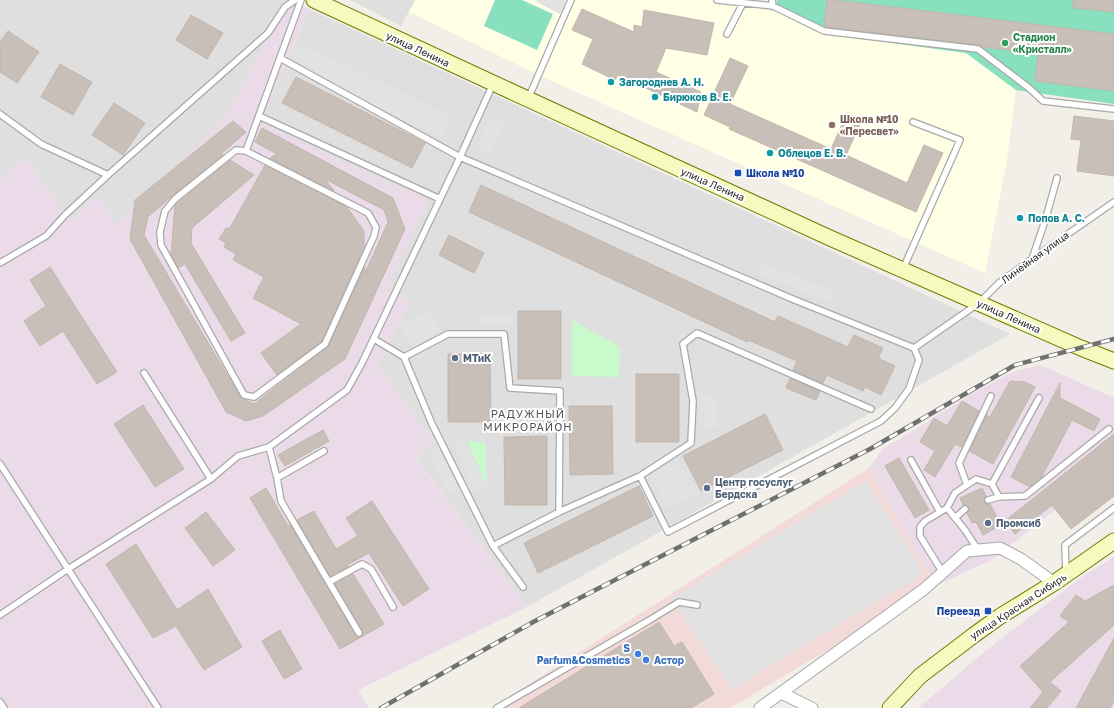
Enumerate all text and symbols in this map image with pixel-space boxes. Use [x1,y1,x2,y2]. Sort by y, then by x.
street label: улица Ленина [384,29,452,69]
place label: Стадион «Кристалл» [1013,31,1072,55]
marker: Стадион «Кристалл» [1000,38,1010,48]
place label: Загороднев А. Н. [619,76,704,88]
marker: Загороднев А. Н. [606,77,616,87]
place label: Бирюков В. Е. [663,91,732,103]
marker: Бирюков В. Е. [650,92,660,102]
place label: Школа №10 «Пересвет» [840,113,899,137]
marker: Школа №10 «Пересвет» [827,120,837,130]
place label: Облецов Е. В. [778,147,846,159]
marker: Облецов Е. В. [765,148,775,158]
street label: улица Ленина [679,165,747,203]
place label: Школа №10 [746,167,805,179]
marker: Школа №10 [733,168,743,178]
place label: Попов А. С. [1028,212,1085,224]
marker: Попов А. С. [1015,213,1025,223]
street label: Линейная улица [999,228,1071,286]
street label: улица Ленина [975,297,1043,335]
place label: МТиК [463,352,492,364]
marker: МТиК [450,353,460,363]
district label: РАДУЖНЫЙ МИКРОРАЙОН [483,407,573,433]
place label: Центр госуслуг Бердска [715,476,793,500]
marker: Центр госуслуг Бердска [702,483,712,493]
place label: Промсиб [996,517,1041,529]
marker: Промсиб [983,518,993,528]
street label: улица Красная Сибирь [968,570,1068,642]
place label: Переезд [937,605,981,617]
marker: Переезд [983,606,993,616]
place label: S Parfum&Cosmetics [537,642,630,666]
marker: S Parfum&Cosmetics [633,649,643,659]
place label: Астор [654,654,684,666]
marker: Астор [641,655,651,665]

